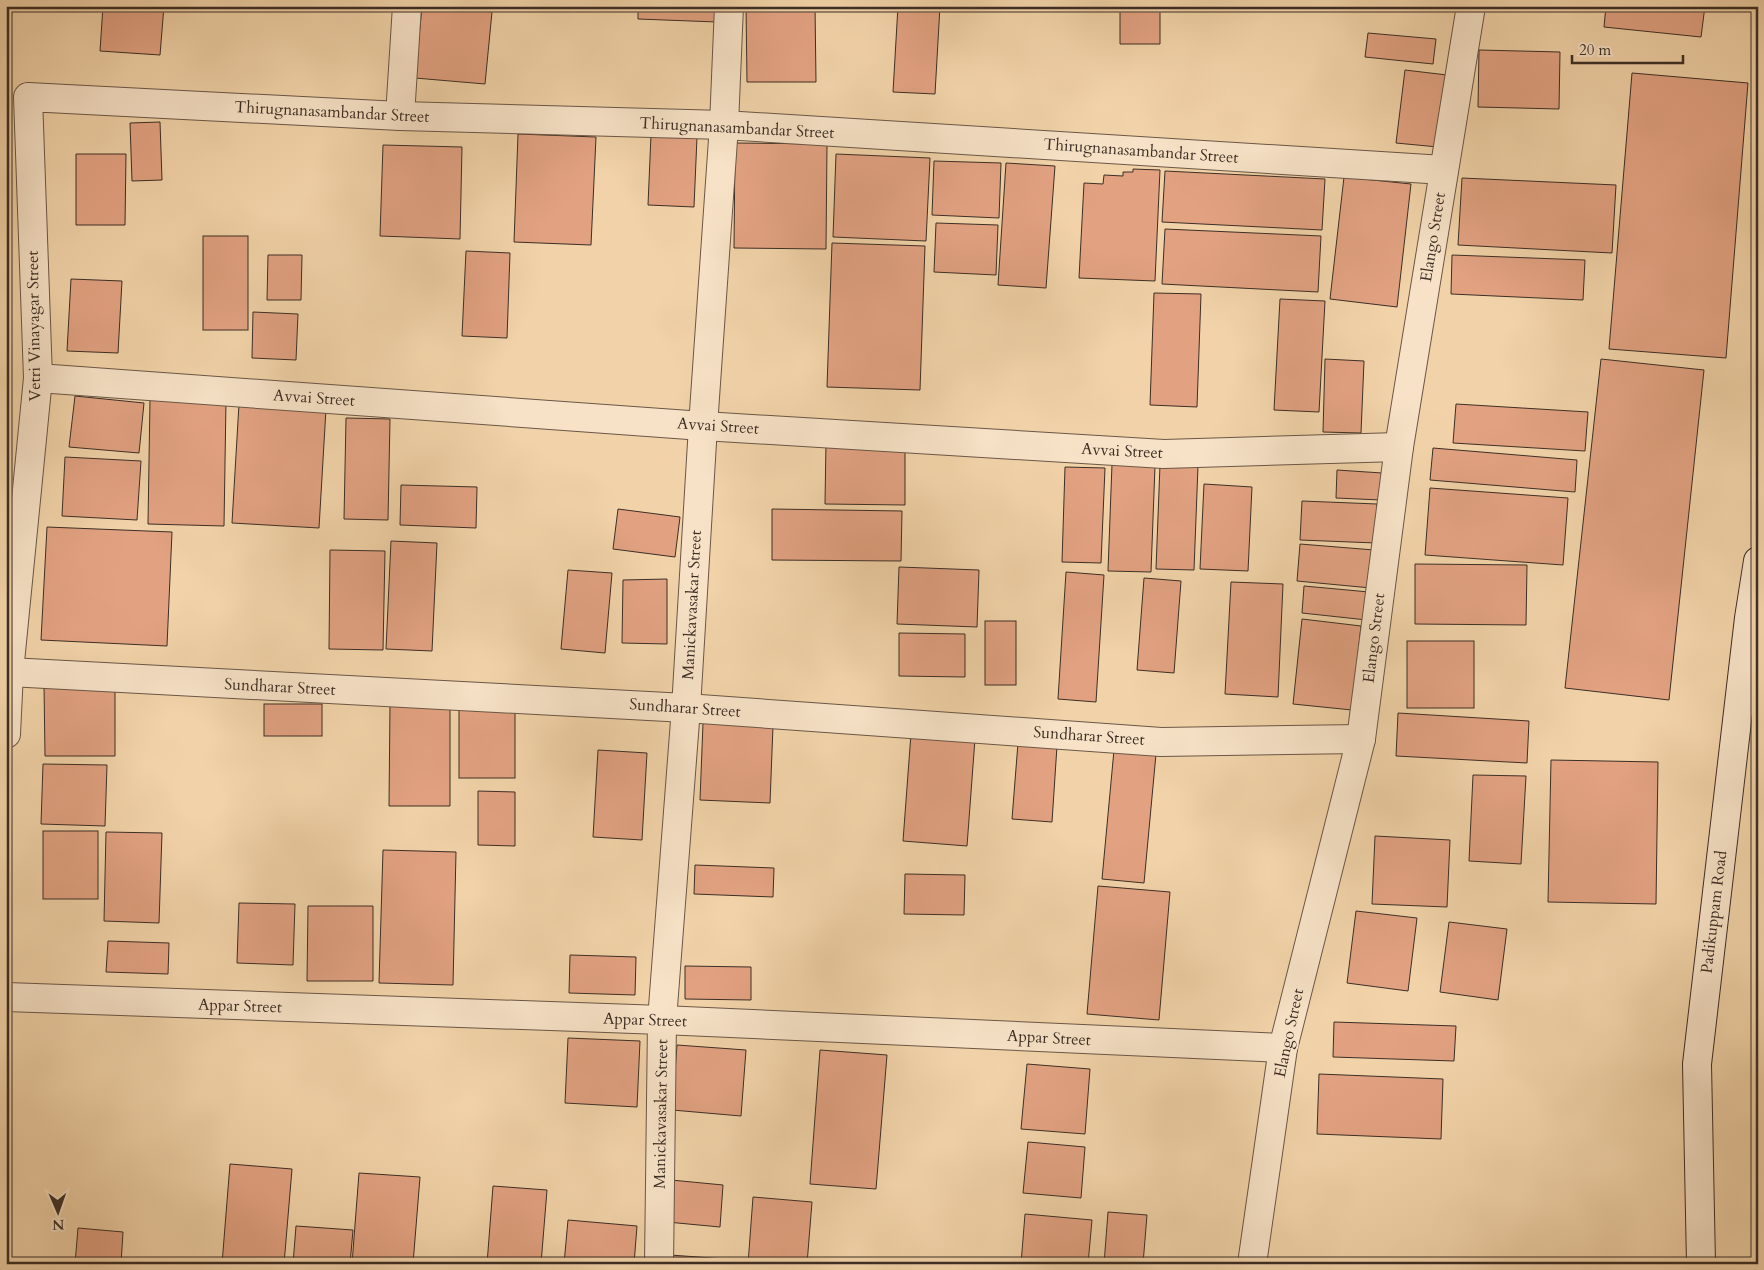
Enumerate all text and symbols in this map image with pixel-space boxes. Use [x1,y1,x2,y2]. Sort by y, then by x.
scale bar [1572,32,1683,64]
text: 20 m [1579,40,1611,60]
street label: Thirugnanasambandar Street [234,96,430,128]
street label: Thirugnanasambandar Street [639,112,835,144]
street label: Thirugnanasambandar Street [1043,133,1239,169]
street label: Elango Street [1415,191,1451,283]
street label: Vetri Vinayagar Street [22,250,46,402]
street label: Avvai Street [272,384,356,412]
street label: Avvai Street [676,412,760,440]
street label: Avvai Street [1081,438,1163,464]
street label: Manickavasakar Street [677,530,707,680]
street label: Elango Street [1358,592,1390,684]
street label: Sundharar Street [224,673,336,701]
street label: Sundharar Street [629,693,741,723]
street label: Sundharar Street [1033,721,1145,751]
street label: Padikuppam Road [1696,849,1733,975]
street label: Elango Street [1269,987,1309,1079]
street label: Appar Street [198,994,282,1018]
street label: Appar Street [603,1008,687,1032]
street label: Appar Street [1007,1025,1091,1051]
street label: Manickavasakar Street [649,1039,673,1189]
north arrow [32,1188,82,1238]
text: N [52,1215,65,1234]

